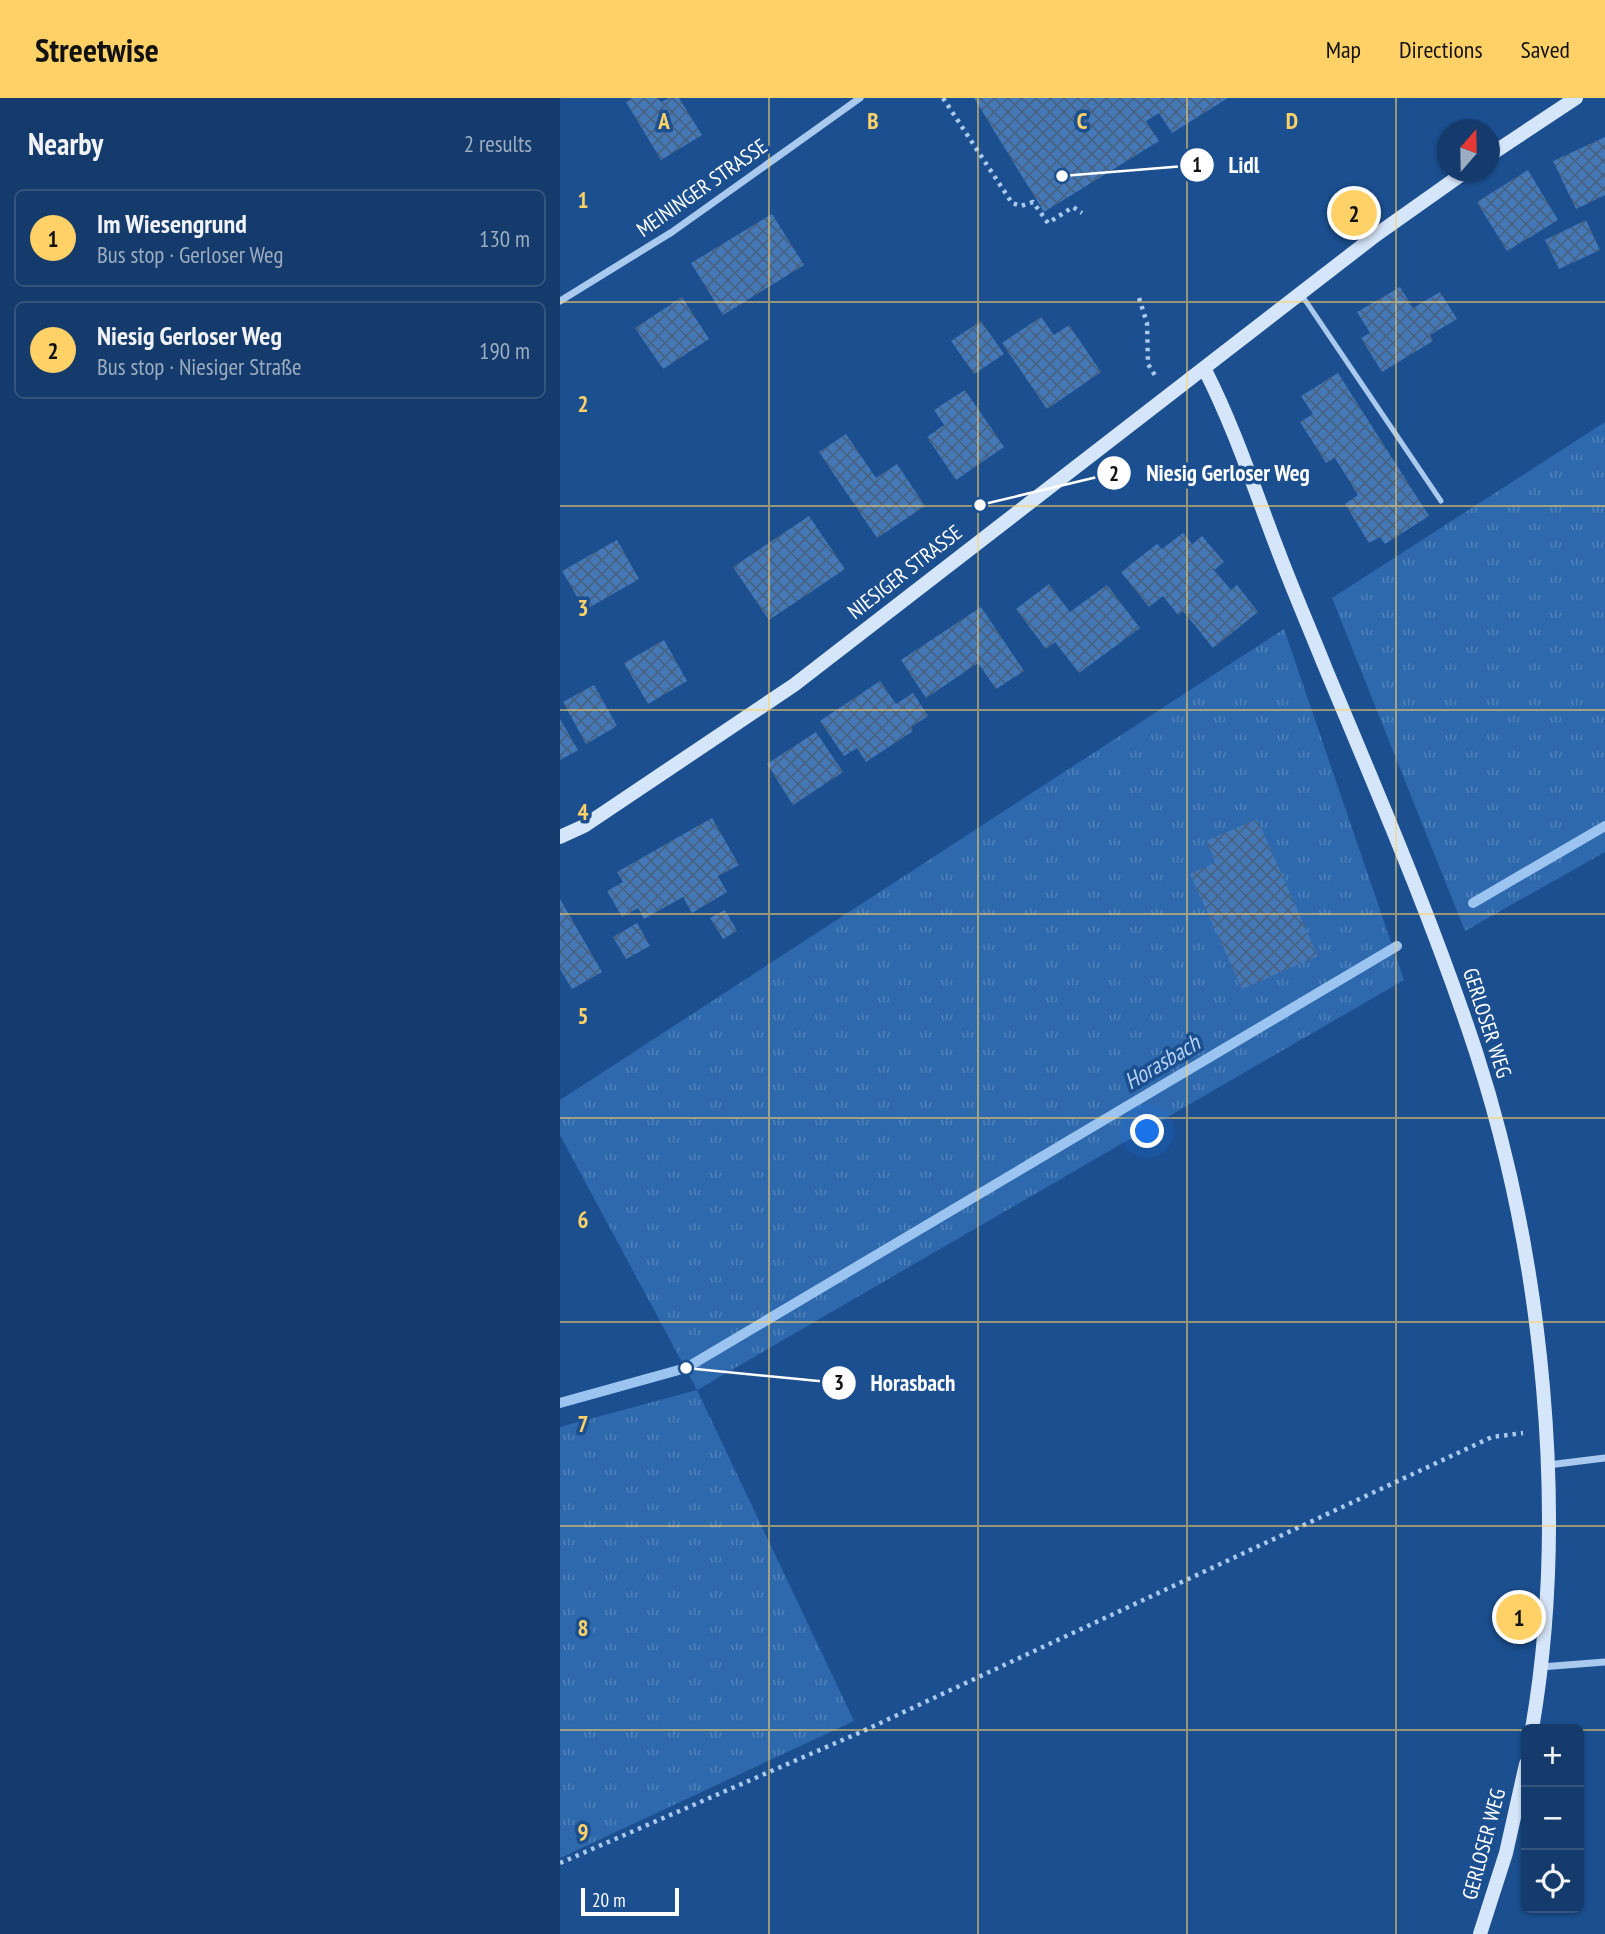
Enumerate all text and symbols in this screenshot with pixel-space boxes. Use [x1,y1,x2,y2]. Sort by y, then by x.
text: Streetwise [35,28,159,71]
text: Map [1326,34,1361,65]
text: Directions [1399,34,1483,65]
text: Saved [1521,34,1570,65]
text: A [657,106,670,135]
text: B [867,106,879,135]
text: C [1077,106,1088,135]
text: D [1286,106,1298,135]
north arrow [1437,119,1500,182]
text: Nearby [28,124,103,163]
text: 2 results [464,129,532,158]
street label: MEININGER STRASSE [631,133,772,243]
callout: Lidl [1180,143,1273,187]
text: Lidl [1229,150,1260,179]
text: 1 [1192,151,1202,178]
text: 1 [578,185,589,214]
pin: 2 [1331,187,1377,239]
text: Im Wiesengrund [97,207,247,240]
text: 1 [48,224,59,253]
text: 130 m [479,224,530,253]
text: Bus stop · Gerloser Weg [97,240,283,269]
text: Niesig Gerloser Weg [97,319,282,352]
text: 2 [48,336,59,365]
text: 190 m [479,336,530,365]
text: Bus stop · Niesiger Straße [97,352,302,381]
text: 2 [578,389,589,418]
callout: Niesig Gerloser Weg [1097,451,1324,495]
text: Niesig Gerloser Weg [1146,458,1310,487]
text: 2 [1109,460,1119,487]
street label: NIESIGER STRASSE [842,519,967,625]
text: 3 [578,593,589,622]
text: 4 [578,797,589,826]
street label: GERLOSER WEG [1457,964,1518,1081]
text: 5 [578,1001,589,1030]
water label: Horasbach [1119,1027,1206,1095]
your location [1130,1114,1164,1148]
text: 6 [578,1205,589,1234]
callout: Horasbach [821,1361,969,1405]
text: Horasbach [871,1368,955,1397]
text: 3 [834,1369,844,1396]
text: 7 [578,1409,589,1438]
pin: 1 [1496,1591,1542,1643]
text: 8 [578,1613,589,1642]
map controls [1521,1724,1584,1913]
button: + [1521,1724,1584,1787]
street label: GERLOSER WEG [1456,1785,1511,1902]
button: − [1521,1787,1584,1850]
text: 9 [578,1817,589,1846]
button: locate [1521,1850,1584,1913]
scale bar [581,1885,679,1917]
text: 20 m [592,1888,626,1912]

